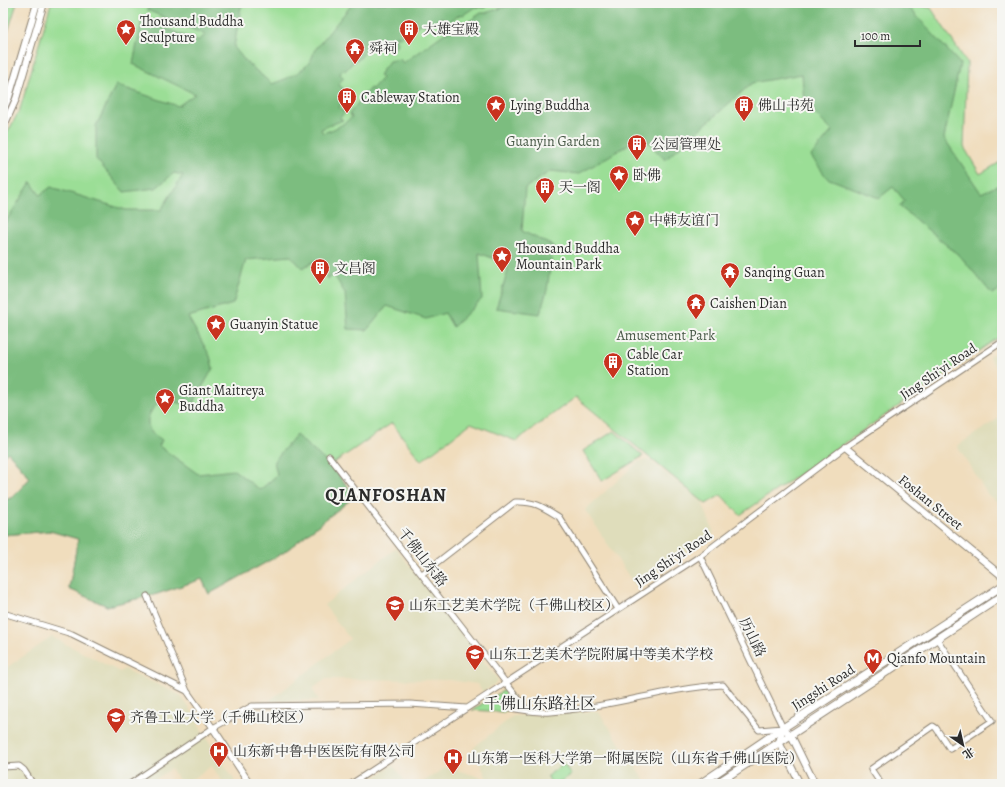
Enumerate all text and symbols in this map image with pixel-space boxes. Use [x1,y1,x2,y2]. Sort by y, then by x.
place label: Thousand Buddha Sculpture [140,12,244,47]
place icon: Thousand Buddha Sculpture [115,18,137,46]
building icon: 大雄宝殿 [398,18,420,46]
place label: 大雄宝殿 [423,20,479,39]
scale bar [855,22,920,48]
text: 100 m [861,28,890,44]
temple icon: 舜祠 [344,37,366,65]
place label: 舜祠 [369,39,397,58]
building icon: Cableway Station [336,86,358,114]
place label: Cableway Station [361,88,460,107]
place icon: Lying Buddha [485,94,507,122]
building icon: 佛山书苑 [733,94,755,122]
place label: Lying Buddha [510,96,590,115]
place label: 佛山书苑 [758,96,814,115]
park label: Guanyin Garden [506,132,600,151]
building icon: 公园管理处 [626,133,648,161]
place label: 公园管理处 [651,135,721,154]
place icon: 卧佛 [608,164,630,192]
place label: 卧佛 [633,166,661,185]
building icon: 天一阁 [534,176,556,204]
place label: 天一阁 [559,178,601,197]
place icon: 中韩友谊门 [624,209,646,237]
place label: 中韩友谊门 [649,211,719,230]
place label: Thousand Buddha Mountain Park [516,239,620,274]
place icon: Thousand Buddha Mountain Park [491,245,513,273]
building icon: 文昌阁 [309,257,331,285]
place label: 文昌阁 [334,259,376,278]
temple icon: Sanqing Guan [719,261,741,289]
place label: Sanqing Guan [744,263,825,282]
temple icon: Caishen Dian [685,292,707,320]
place label: Caishen Dian [710,294,787,313]
place icon: Guanyin Statue [205,313,227,341]
place label: Guanyin Statue [230,315,318,334]
park label: Amusement Park [616,326,715,345]
street label: Jing Shi'yi Road [896,338,981,404]
place label: Cable Car Station [627,345,683,380]
building icon: Cable Car Station [602,351,624,379]
place label: Giant Maitreya Buddha [179,381,265,416]
place icon: Giant Maitreya Buddha [154,387,176,415]
street label: Foshan Street [894,470,967,535]
district label: QIANFOSHAN [325,483,447,507]
street label: 千佛山东路 [394,524,452,591]
street label: Jing Shi'yi Road [631,525,716,591]
school or university icon: 山东工艺美术学院（千佛山校区） [384,594,406,622]
place label: 山东工艺美术学院（千佛山校区） [409,596,619,615]
street label: 历山路 [735,614,770,660]
school or university icon: 山东工艺美术学院附属中等美术学校 [464,643,486,671]
place label: 山东工艺美术学院附属中等美术学校 [489,645,713,664]
metro station icon: Qianfo Mountain [862,647,884,675]
place label: Qianfo Mountain [887,649,986,668]
street label: Jingshi Road [788,660,859,715]
district label: 千佛山东路社区 [484,693,596,715]
school or university icon: 齐鲁工业大学（千佛山校区） [105,706,127,734]
place label: 齐鲁工业大学（千佛山校区） [130,708,312,727]
north arrow [943,725,983,765]
hospital icon: 山东新中鲁中医医院有限公司 [208,740,230,768]
place label: 山东新中鲁中医医院有限公司 [233,742,415,761]
text: 北 [960,744,977,762]
hospital icon: 山东第一医科大学第一附属医院（山东省千佛山医院） [442,747,464,775]
place label: 山东第一医科大学第一附属医院（山东省千佛山医院） [467,749,803,768]

